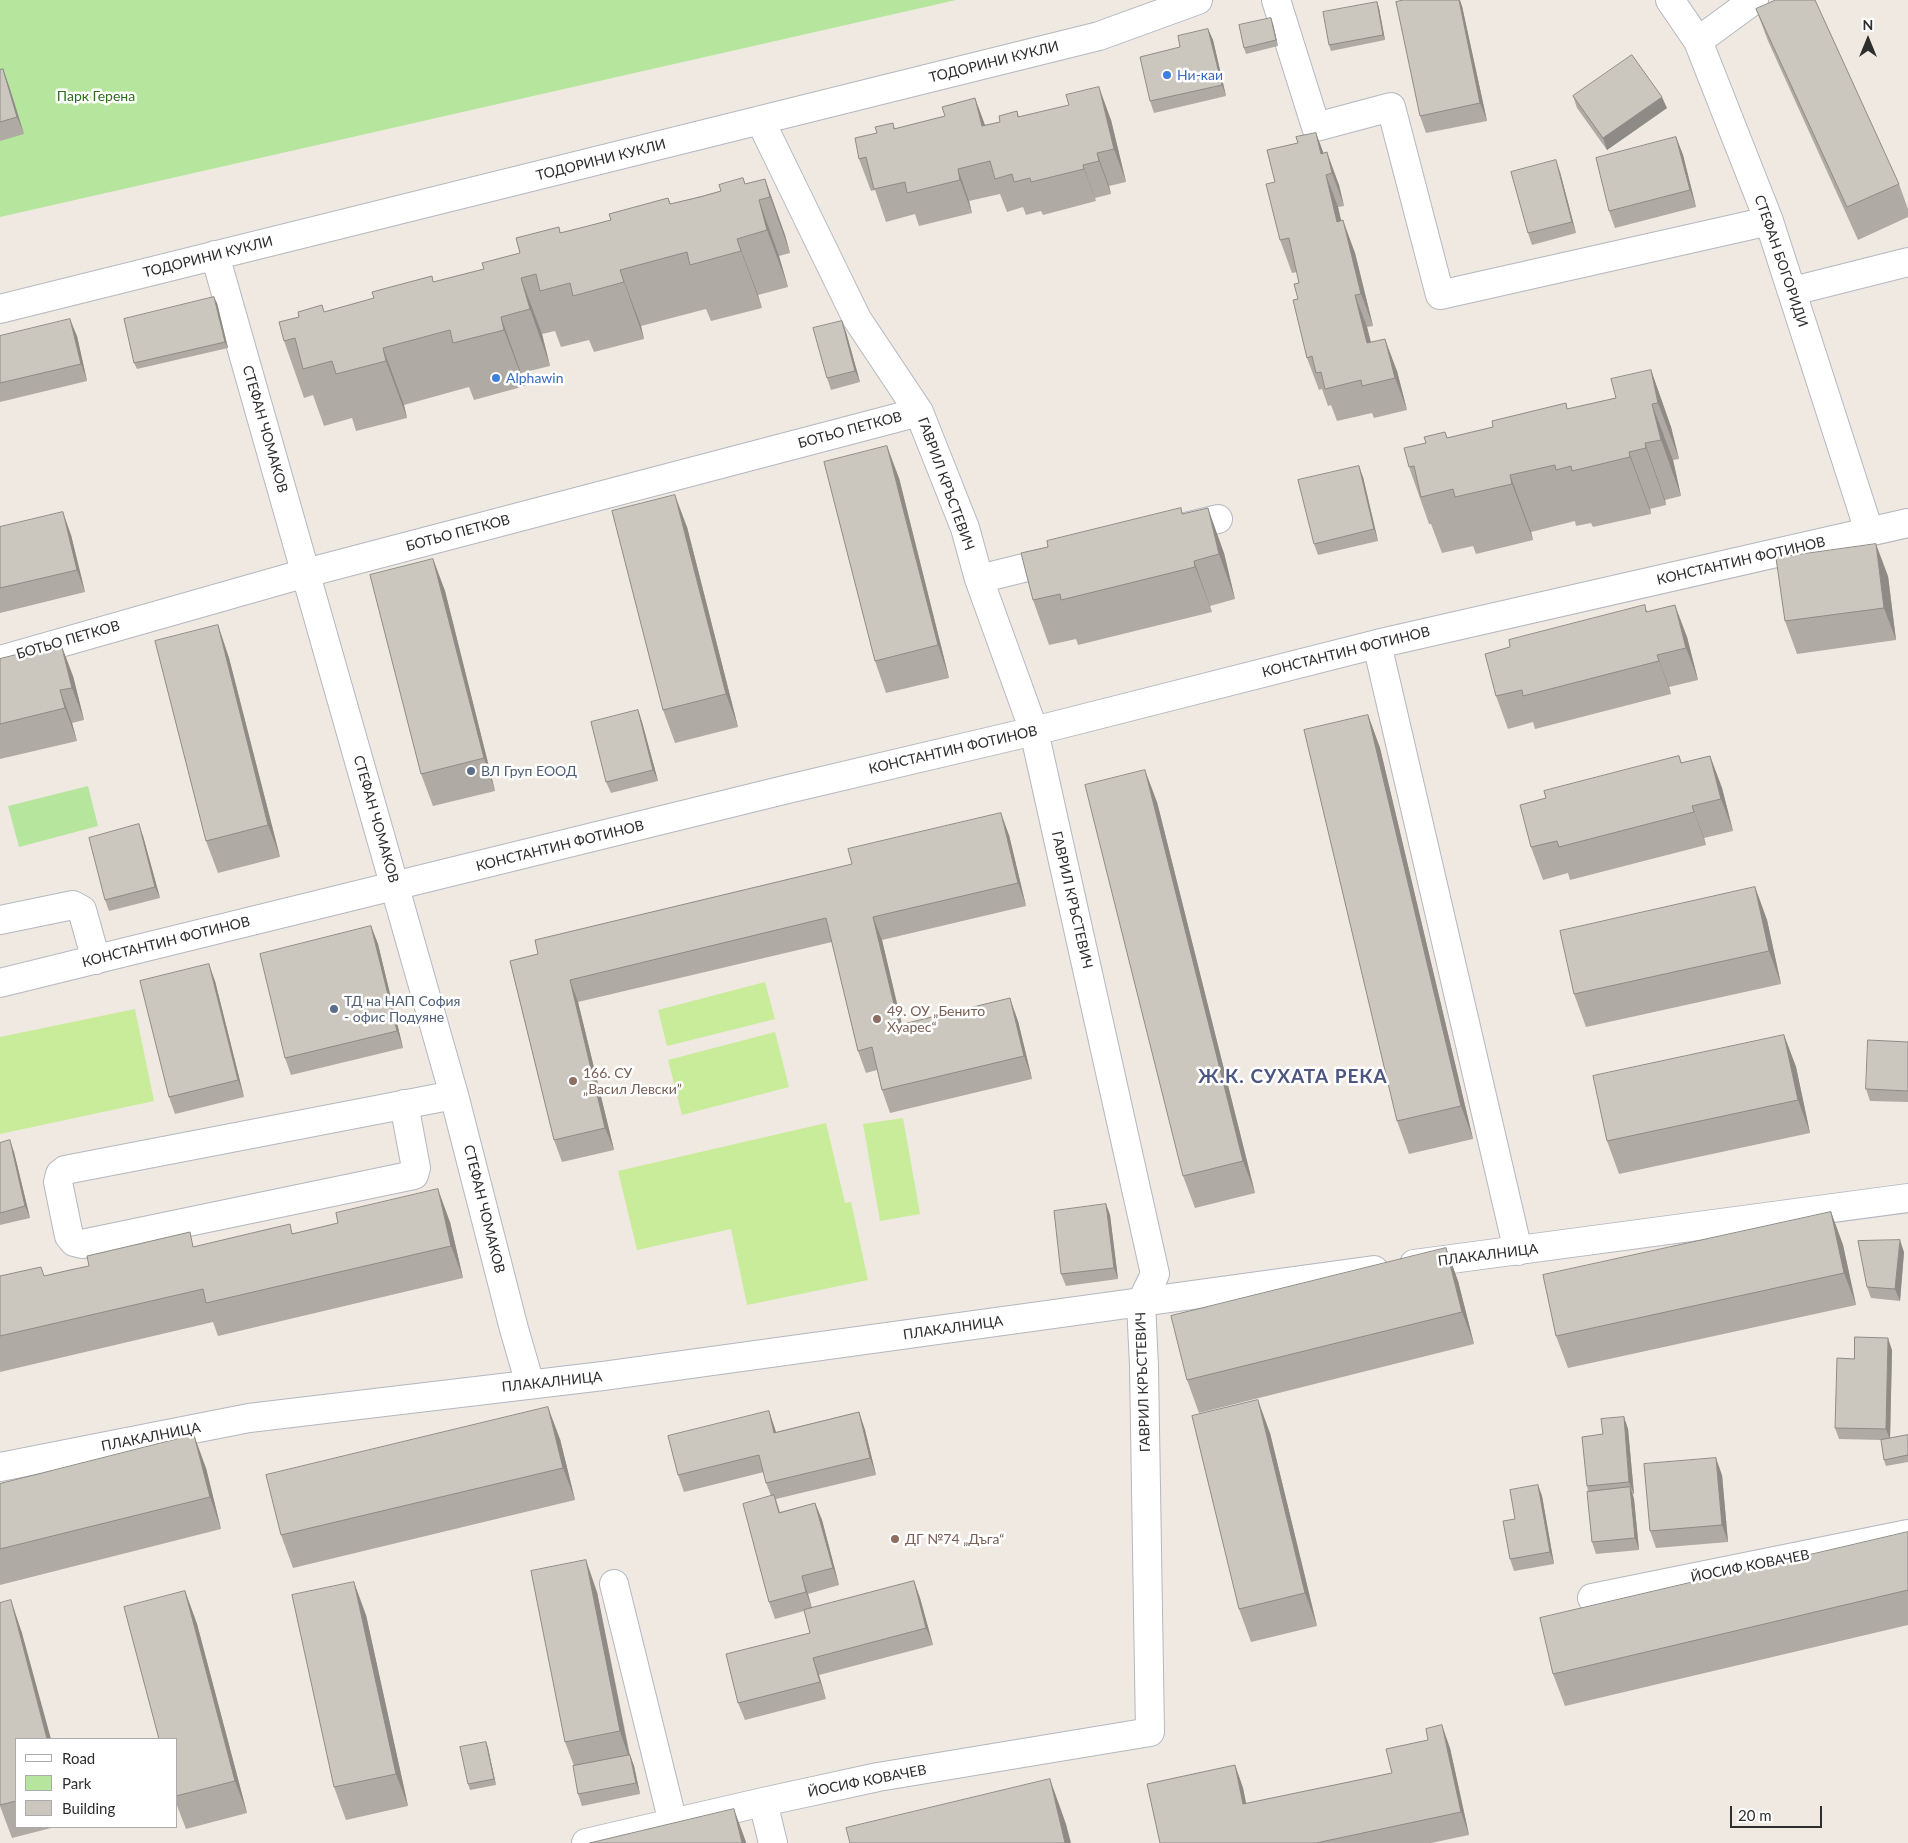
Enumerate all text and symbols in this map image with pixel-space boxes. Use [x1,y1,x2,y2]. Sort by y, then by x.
north arrow [1843,15,1893,65]
text: N [1863,16,1873,33]
street label: ТОДОРИНИ КУКЛИ [927,38,1061,86]
place label: Ни-каи [1177,67,1223,83]
marker: Ни-каи [1161,69,1173,81]
park label: Парк Герена [57,88,135,104]
street label: ТОДОРИНИ КУКЛИ [534,136,668,184]
street label: СТЕФАН БОГОРИДИ [1750,193,1812,329]
street label: ТОДОРИНИ КУКЛИ [141,233,275,281]
street label: СТЕФАН ЧОМАКОВ [239,363,291,495]
place label: Alphawin [506,370,563,386]
marker: Alphawin [490,372,502,384]
street label: БОТЬО ПЕТКОВ [796,408,904,452]
street label: ГАВРИЛ КРЪСТЕВИЧ [914,415,978,553]
street label: БОТЬО ПЕТКОВ [404,511,512,555]
street label: КОНСТАНТИН ФОТИНОВ [1655,533,1827,589]
street label: БОТЬО ПЕТКОВ [14,617,122,663]
street label: КОНСТАНТИН ФОТИНОВ [1260,623,1432,681]
street label: КОНСТАНТИН ФОТИНОВ [867,722,1039,778]
street label: СТЕФАН ЧОМАКОВ [350,753,402,885]
place label: ВЛ Груп ЕООД [481,763,577,779]
marker: ВЛ Груп ЕООД [465,765,477,777]
street label: КОНСТАНТИН ФОТИНОВ [474,817,646,875]
street label: ГАВРИЛ КРЪСТЕВИЧ [1048,830,1096,970]
street label: КОНСТАНТИН ФОТИНОВ [80,913,252,971]
place label: ТД на НАП София - офис Подуяне [344,993,460,1026]
marker: ТД на НАП София - офис Подуяне [328,1003,340,1015]
place label: 49. ОУ „Бенито Хуарес“ [887,1003,985,1036]
marker: 49. ОУ „Бенито Хуарес“ [871,1013,883,1025]
place label: 166. СУ „Васил Левски” [583,1065,682,1098]
district label: Ж.К. СУХАТА РЕКА [1196,1066,1390,1088]
marker: 166. СУ „Васил Левски” [567,1075,579,1087]
street label: СТЕФАН ЧОМАКОВ [460,1143,508,1275]
street label: ПЛАКАЛНИЦА [1437,1241,1539,1269]
street label: ГАВРИЛ КРЪСТЕВИЧ [1132,1312,1154,1452]
street label: ПЛАКАЛНИЦА [902,1313,1004,1343]
street label: ПЛАКАЛНИЦА [501,1368,603,1396]
street label: ПЛАКАЛНИЦА [100,1419,202,1455]
place label: ДГ №74 „Дъга“ [905,1531,1004,1547]
marker: ДГ №74 „Дъга“ [889,1533,901,1545]
street label: ЙОСИФ КОВАЧЕВ [1689,1546,1811,1586]
legend [15,1738,178,1828]
text: Road [62,1749,95,1767]
street label: ЙОСИФ КОВАЧЕВ [806,1761,928,1801]
text: Park [62,1774,91,1792]
scale bar [1733,1796,1826,1828]
text: Building [62,1799,115,1817]
text: 20 m [1738,1806,1772,1824]

